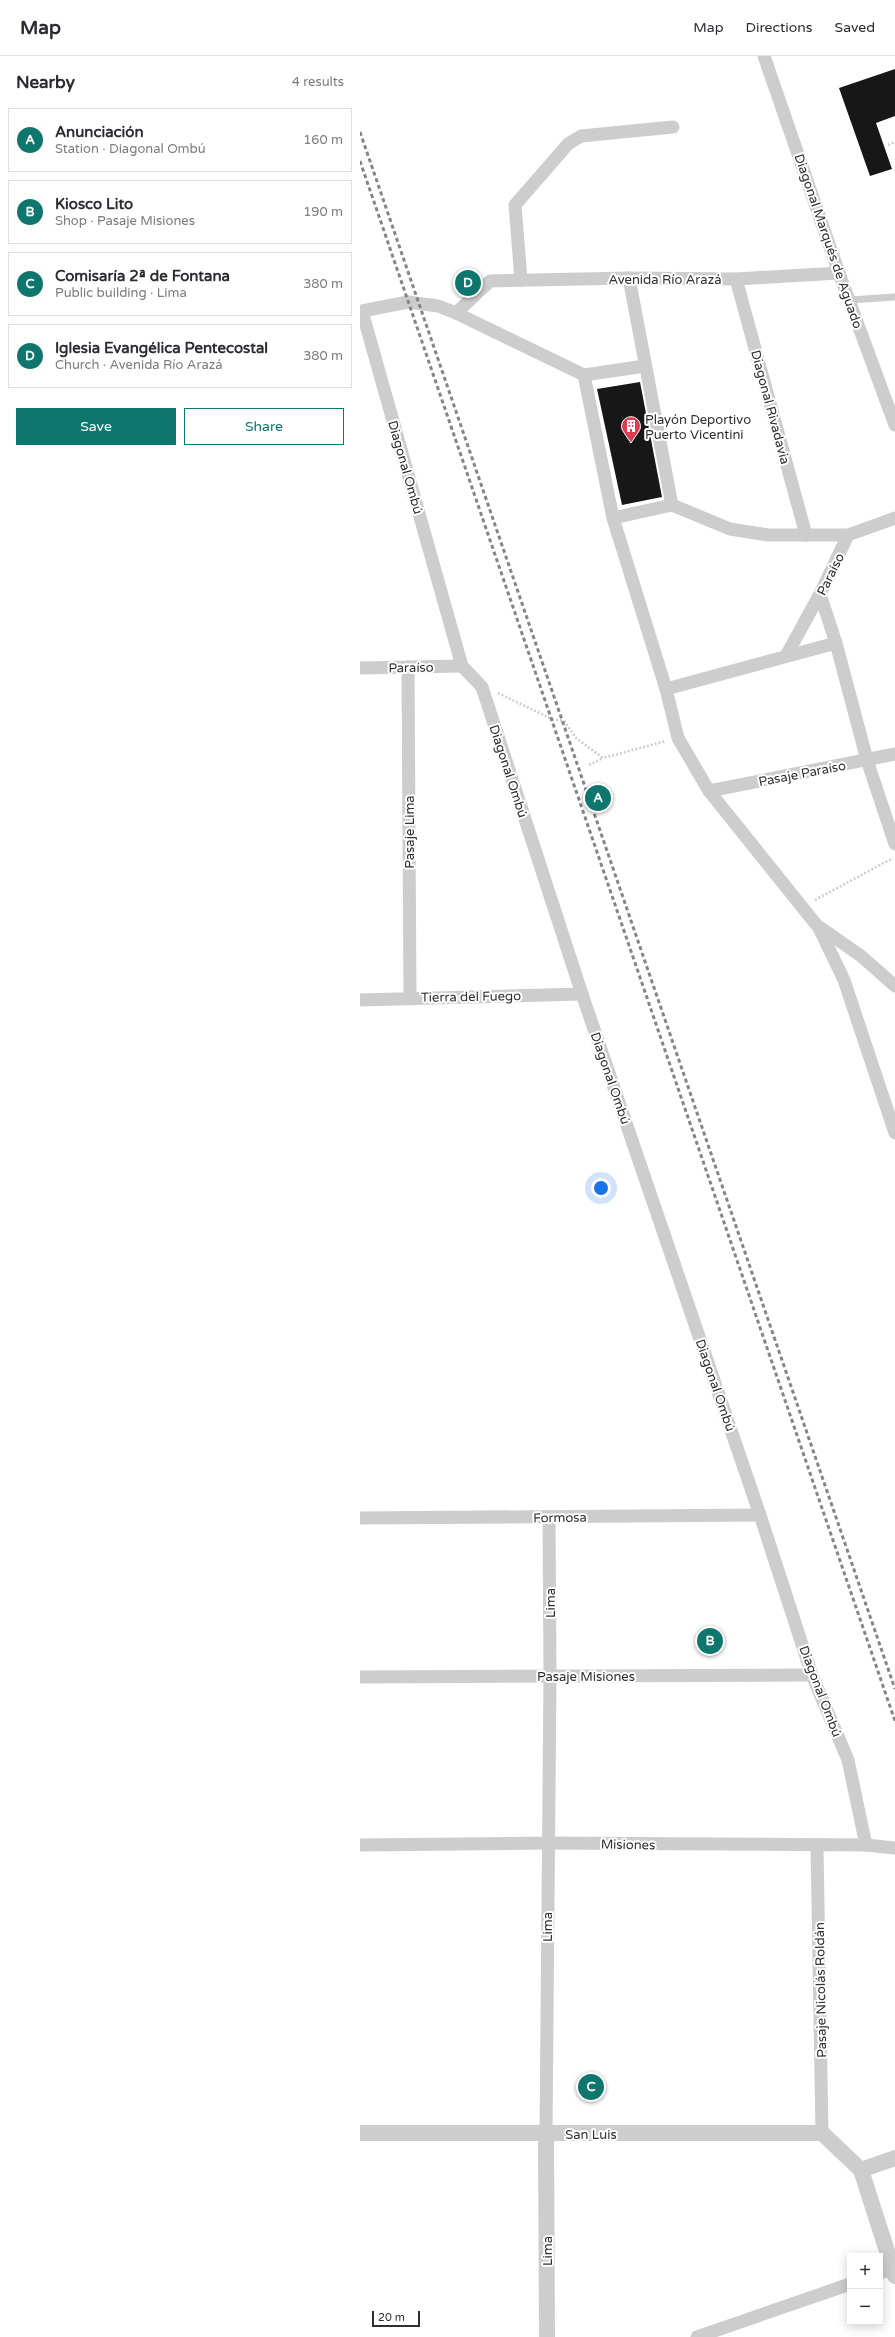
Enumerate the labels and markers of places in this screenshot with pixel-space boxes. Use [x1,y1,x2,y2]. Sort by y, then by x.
pin: D [455,268,481,298]
place label: Playón Deportivo Puerto Vicentini [645,412,751,443]
building icon: Playón Deportivo Puerto Vicentini [620,415,642,443]
pin: A [585,783,611,813]
pin: B [697,1626,723,1656]
pin: C [578,2072,604,2102]

